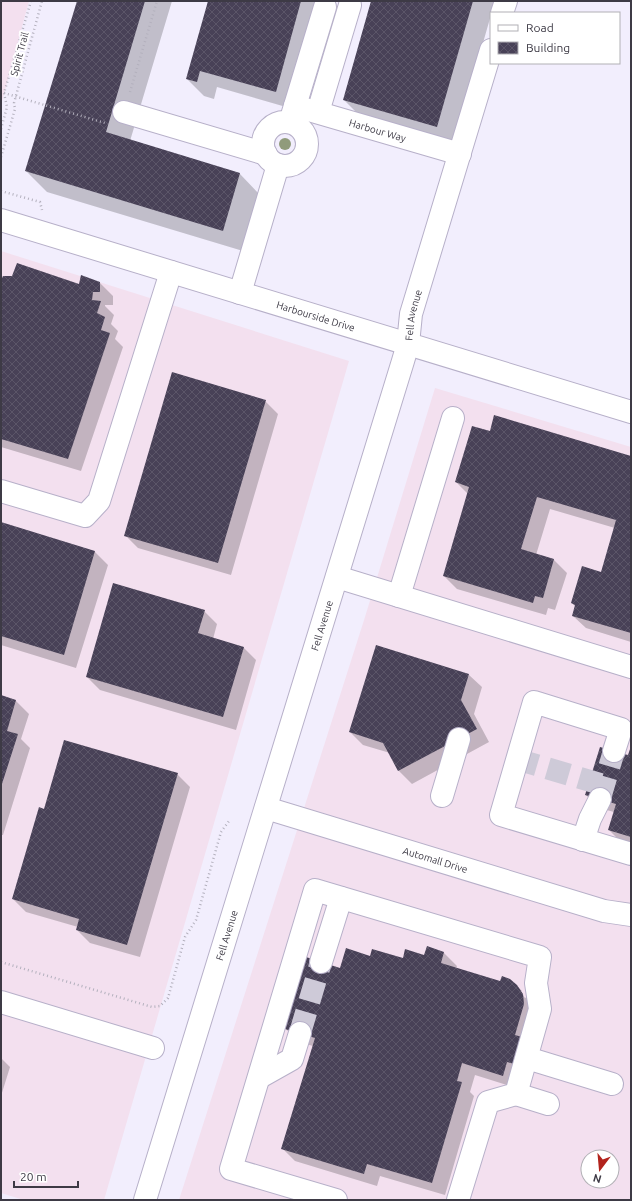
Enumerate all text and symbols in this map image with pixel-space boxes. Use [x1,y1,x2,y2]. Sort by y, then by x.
legend [490,12,620,64]
text: Road [526,21,554,34]
street label: Spirit Trail [8,31,31,77]
text: Building [526,41,570,54]
street label: Harbour Way [348,117,407,144]
street label: Fell Avenue [403,288,424,341]
street label: Harbourside Drive [275,299,356,334]
street label: Fell Avenue [309,599,335,652]
street label: Automall Drive [402,845,469,875]
street label: Fell Avenue [214,909,240,962]
north arrow [580,1149,620,1189]
scale bar [14,1163,78,1189]
text: 20 m [20,1170,47,1183]
text: N [592,1172,603,1186]

